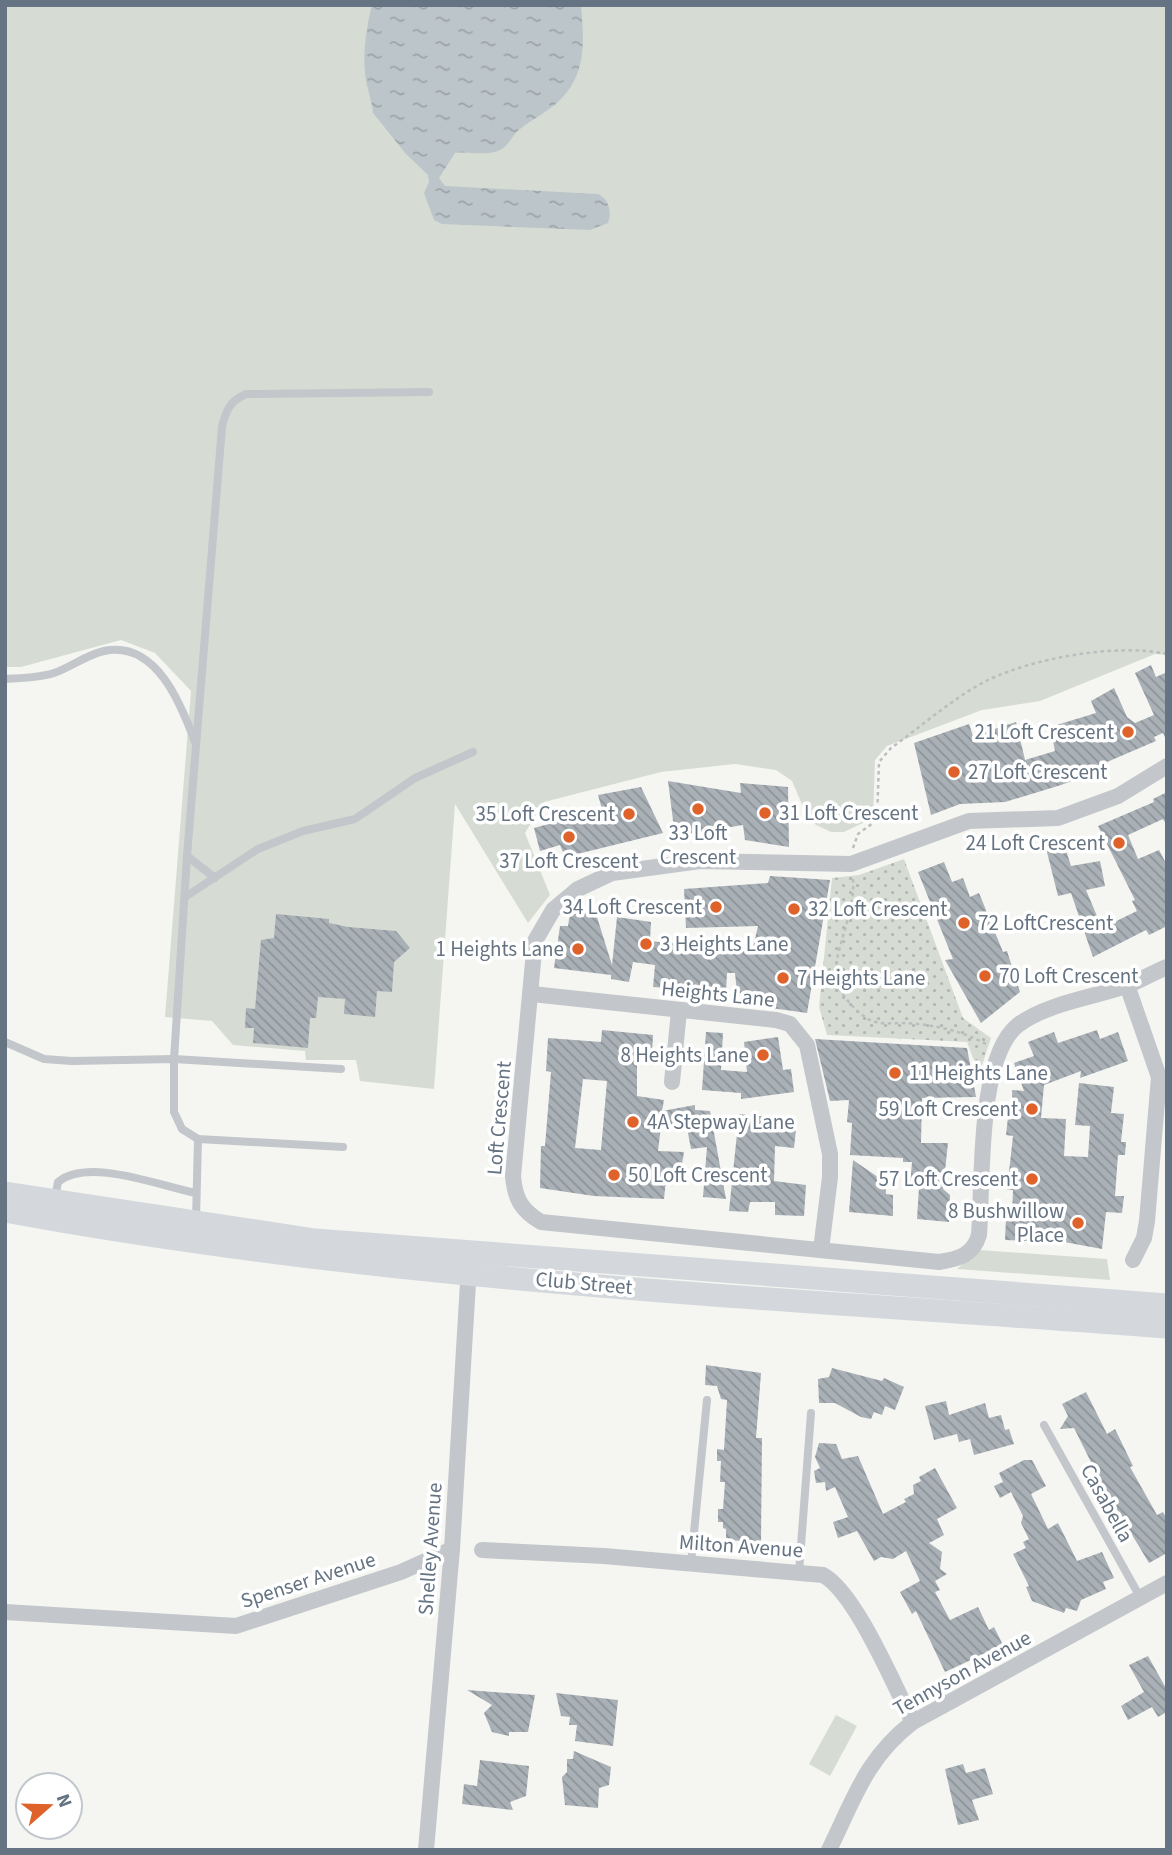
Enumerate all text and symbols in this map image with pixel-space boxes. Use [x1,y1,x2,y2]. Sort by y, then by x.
place label: 21 Loft Crescent [975,717,1114,747]
marker: 21 Loft Crescent [1120,724,1136,740]
place label: 27 Loft Crescent [968,757,1107,787]
marker: 27 Loft Crescent [946,764,962,780]
place label: 31 Loft Crescent [779,798,918,828]
place label: 35 Loft Crescent [476,799,615,829]
marker: 33 Loft Crescent [690,801,706,817]
marker: 31 Loft Crescent [757,805,773,821]
marker: 35 Loft Crescent [621,806,637,822]
place label: 33 Loft Crescent [660,818,736,872]
place label: 24 Loft Crescent [966,828,1105,858]
marker: 37 Loft Crescent [561,829,577,845]
marker: 24 Loft Crescent [1111,835,1127,851]
place label: 37 Loft Crescent [499,846,639,876]
place label: 34 Loft Crescent [563,892,702,922]
place label: 32 Loft Crescent [808,894,947,924]
marker: 34 Loft Crescent [708,899,724,915]
marker: 32 Loft Crescent [786,901,802,917]
place label: 72 LoftCrescent [978,908,1113,938]
marker: 72 LoftCrescent [956,915,972,931]
place label: 3 Heights Lane [660,929,789,959]
place label: 1 Heights Lane [436,934,564,964]
marker: 3 Heights Lane [638,936,654,952]
marker: 1 Heights Lane [570,941,586,957]
place label: 70 Loft Crescent [999,961,1138,991]
place label: 7 Heights Lane [797,963,926,993]
marker: 70 Loft Crescent [977,968,993,984]
marker: 7 Heights Lane [775,970,791,986]
street label: Heights Lane [660,973,776,1015]
place label: 8 Heights Lane [621,1040,749,1070]
marker: 8 Heights Lane [755,1047,771,1063]
place label: 11 Heights Lane [909,1058,1048,1088]
street label: Loft Crescent [479,1060,519,1176]
marker: 11 Heights Lane [887,1065,903,1081]
place label: 59 Loft Crescent [879,1094,1018,1124]
marker: 59 Loft Crescent [1024,1101,1040,1117]
place label: 4A Stepway Lane [647,1107,795,1137]
marker: 4A Stepway Lane [625,1114,641,1130]
place label: 50 Loft Crescent [628,1160,767,1190]
place label: 57 Loft Crescent [879,1164,1018,1194]
marker: 50 Loft Crescent [606,1167,622,1183]
marker: 57 Loft Crescent [1024,1171,1040,1187]
place label: 8 Bushwillow Place [948,1196,1064,1250]
marker: 8 Bushwillow Place [1070,1215,1086,1231]
street label: Club Street [534,1264,634,1302]
street label: Casabella [1073,1458,1141,1548]
street label: Shelley Avenue [410,1482,450,1616]
street label: Milton Avenue [678,1527,804,1565]
street label: Spenser Avenue [237,1544,379,1616]
street label: Tennyson Avenue [888,1623,1036,1723]
north arrow [14,1771,84,1841]
text: N [49,1790,78,1811]

